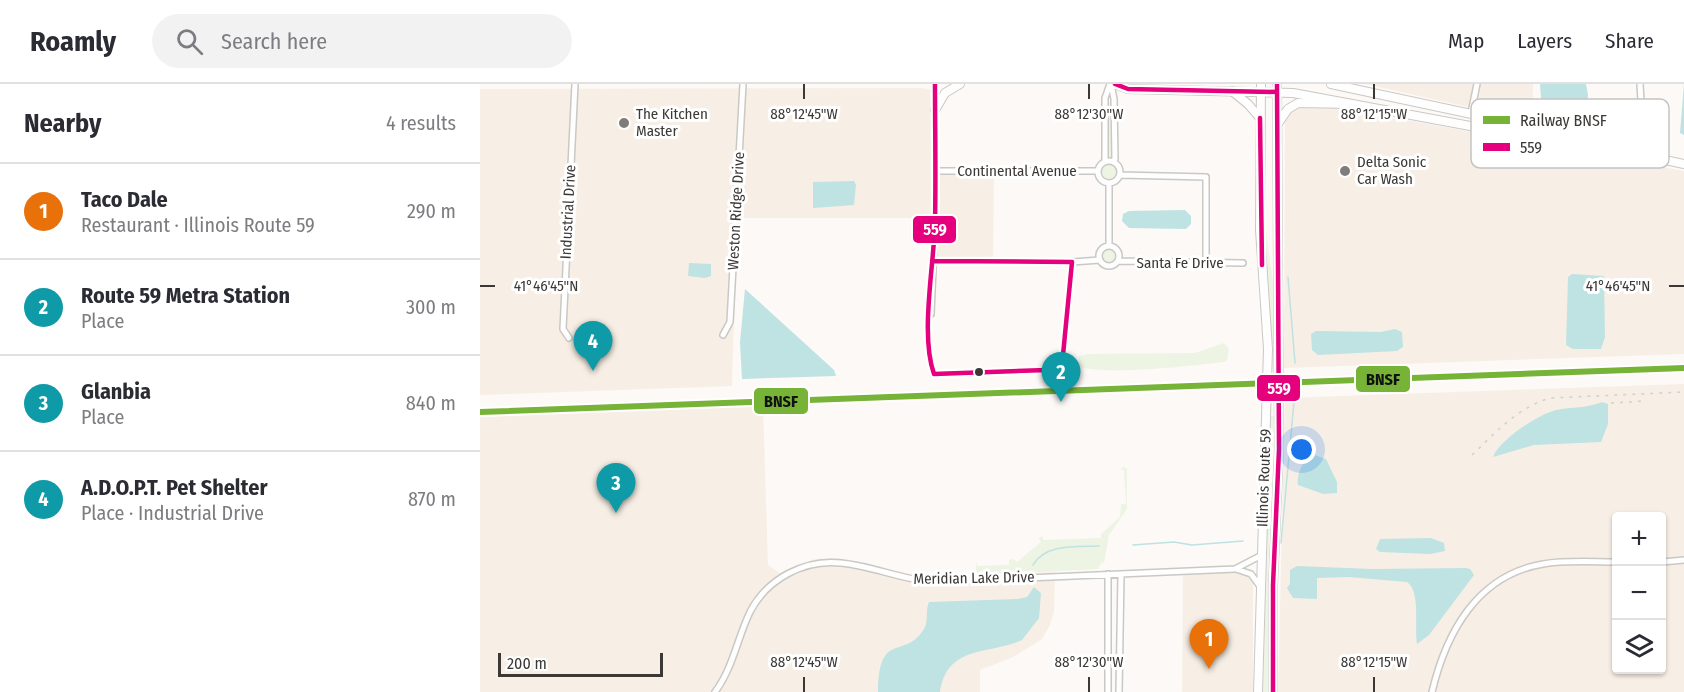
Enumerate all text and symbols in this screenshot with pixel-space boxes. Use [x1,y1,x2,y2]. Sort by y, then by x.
search box [152,14,572,68]
text: Roamly [30,25,116,58]
icon: search [173,25,206,58]
text: Search here [221,28,327,55]
text: Map [1448,28,1484,54]
text: Layers [1517,28,1572,54]
text: Share [1605,28,1654,54]
legend [1471,99,1669,168]
place label: The Kitchen Master [636,105,708,140]
text: 88°12'45"W [770,105,838,123]
text: 88°12'30"W [1055,105,1123,123]
text: 88°12'15"W [1341,105,1407,123]
text: Nearby [24,108,101,139]
text: 4 results [386,111,456,135]
text: Railway BNSF [1520,111,1607,130]
marker: The Kitchen Master [617,116,631,130]
text: 559 [1520,138,1542,157]
street label: Weston Ridge Drive [724,151,748,271]
place label: Delta Sonic Car Wash [1357,153,1427,188]
street label: Continental Avenue [957,162,1077,180]
street label: Industrial Drive [557,164,579,260]
marker: Delta Sonic Car Wash [1338,164,1352,178]
text: Taco Dale [81,186,168,213]
text: 1 [39,199,48,223]
text: 290 m [407,199,456,223]
text: Restaurant · Illinois Route 59 [81,213,315,237]
line badge: 559 [912,215,957,244]
text: 559 [923,220,947,239]
street label: Santa Fe Drive [1136,254,1224,272]
text: 41°46'45"N [514,277,578,295]
text: 41°46'45"N [1586,277,1650,295]
text: Route 59 Metra Station [81,282,290,309]
text: 2 [39,295,48,319]
text: 300 m [406,295,456,319]
text: Place [81,309,124,333]
pin: 4 [574,322,612,371]
pin: 2 [1042,352,1080,402]
line badge: BNSF [1355,365,1411,393]
unlabelled marker [973,366,985,378]
text: BNSF [1366,370,1400,389]
line badge: 559 [1256,374,1301,402]
text: Glanbia [81,378,151,405]
text: 559 [1267,379,1291,398]
line badge: BNSF [753,387,809,415]
text: 3 [39,391,48,415]
text: 840 m [406,391,456,415]
text: BNSF [764,392,798,411]
text: Place [81,405,124,429]
street label: Illinois Route 59 [1253,429,1275,527]
your location [1287,435,1316,464]
pin: 3 [596,464,636,513]
text: A.D.O.P.T. Pet Shelter [81,474,267,501]
text: 4 [38,487,49,511]
text: 870 m [408,487,456,511]
text: Place · Industrial Drive [81,501,264,525]
map controls [1612,512,1666,674]
button: + [1612,512,1666,566]
button: − [1612,566,1666,620]
street label: Meridian Lake Drive [913,568,1035,588]
pin: 1 [1190,620,1228,669]
button: layers [1612,620,1666,674]
scale bar [498,650,663,678]
text: 88°12'45"W [770,653,838,671]
text: 88°12'30"W [1055,653,1123,671]
text: 88°12'15"W [1341,653,1407,671]
text: 200 m [507,654,547,673]

